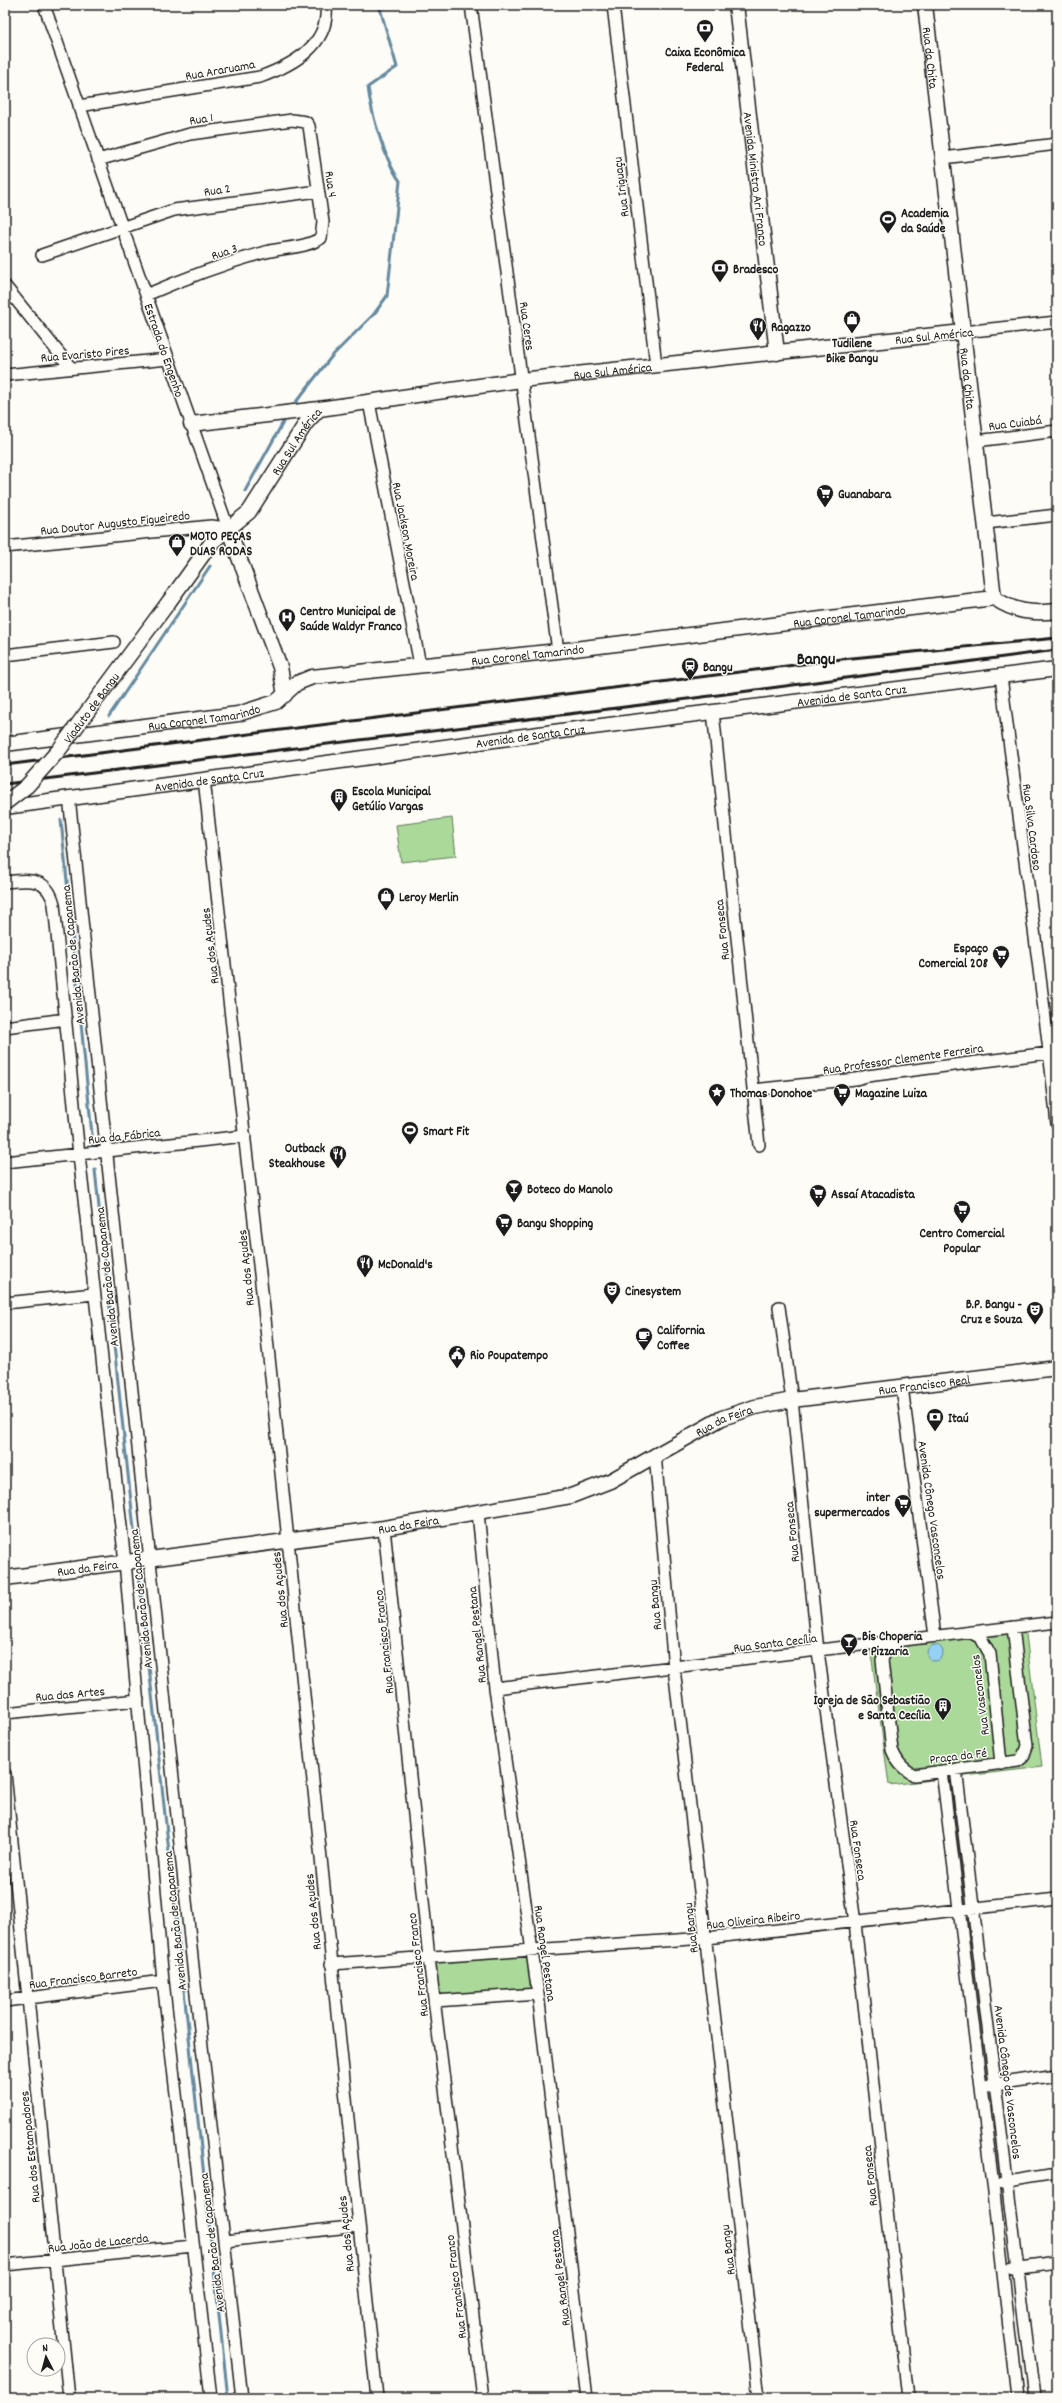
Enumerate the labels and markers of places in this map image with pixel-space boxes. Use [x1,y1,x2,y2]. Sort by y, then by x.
bank icon: Caixa Econômica Federal [695,18,715,43]
place label: Caixa Econômica Federal [665,44,746,78]
place label: Academia da Saúde [901,205,950,239]
sports icon: Academia da Saúde [878,209,898,234]
bank icon: Bradesco [710,258,730,283]
place label: Bradesco [733,261,779,280]
shop icon: Tudilene Bike Bangu [842,309,862,334]
restaurant icon: Ragazzo [748,316,768,341]
place label: Ragazzo [771,319,811,338]
place label: Tudilene Bike Bangu [826,335,878,369]
supermarket icon: Guanabara [815,483,835,508]
place label: Guanabara [838,486,892,505]
place label: MOTO PEÇAS DUAS RODAS [190,528,252,562]
shop icon: MOTO PEÇAS DUAS RODAS [167,532,187,557]
place label: Centro Municipal de Saúde Waldyr Franco [300,603,402,637]
hospital icon: Centro Municipal de Saúde Waldyr Franco [277,607,297,632]
station icon: Bangu [680,656,700,681]
place label: Bangu [703,659,733,678]
place label: Escola Municipal Getúlio Vargas [352,783,432,817]
building icon: Escola Municipal Getúlio Vargas [329,787,349,812]
shop icon: Leroy Merlin [376,886,396,911]
place label: Leroy Merlin [399,889,459,908]
place label: Espaço Comercial 208 [919,940,988,974]
supermarket icon: Espaço Comercial 208 [991,944,1011,969]
place icon: Thomas Donohoe [707,1082,727,1107]
supermarket icon: Magazine Luiza [832,1082,852,1107]
place label: Thomas Donohoe [730,1085,812,1104]
place label: Magazine Luiza [855,1085,928,1104]
sports icon: Smart Fit [400,1120,420,1145]
place label: Smart Fit [423,1123,470,1142]
place label: Outback Steakhouse [269,1140,326,1174]
restaurant icon: Outback Steakhouse [328,1144,348,1169]
bar icon: Boteco do Manolo [504,1178,524,1203]
place label: Boteco do Manolo [527,1181,613,1200]
supermarket icon: Assaí Atacadista [808,1183,828,1208]
place label: Assaí Atacadista [831,1186,916,1205]
supermarket icon: Centro Comercial Popular [952,1199,972,1224]
supermarket icon: Bangu Shopping [494,1212,514,1237]
place label: Bangu Shopping [517,1215,593,1234]
place label: Centro Comercial Popular [919,1225,1005,1259]
restaurant icon: McDonald's [355,1253,375,1278]
place label: McDonald's [378,1256,433,1275]
theatre icon: Cinesystem [602,1280,622,1305]
place label: Cinesystem [625,1283,681,1302]
place label: B.P. Bangu - Cruz e Souza [960,1296,1023,1330]
theatre icon: B.P. Bangu - Cruz e Souza [1025,1300,1045,1325]
place label: California Coffee [657,1322,706,1356]
cafe icon: California Coffee [634,1326,654,1351]
public building icon: Rio Poupatempo [447,1344,467,1369]
place label: Rio Poupatempo [470,1347,548,1366]
bank icon: Itaú [925,1407,945,1432]
place label: Itaú [948,1410,969,1429]
place label: inter supermercados [814,1489,891,1523]
supermarket icon: inter supermercados [893,1493,913,1518]
place label: Bis Choperia e Pizzaria [862,1628,923,1662]
bar icon: Bis Choperia e Pizzaria [839,1632,859,1657]
place label: Igreja de São Sebastião e Santa Cecília [813,1692,931,1726]
building icon: Igreja de São Sebastião e Santa Cecília [933,1696,953,1721]

